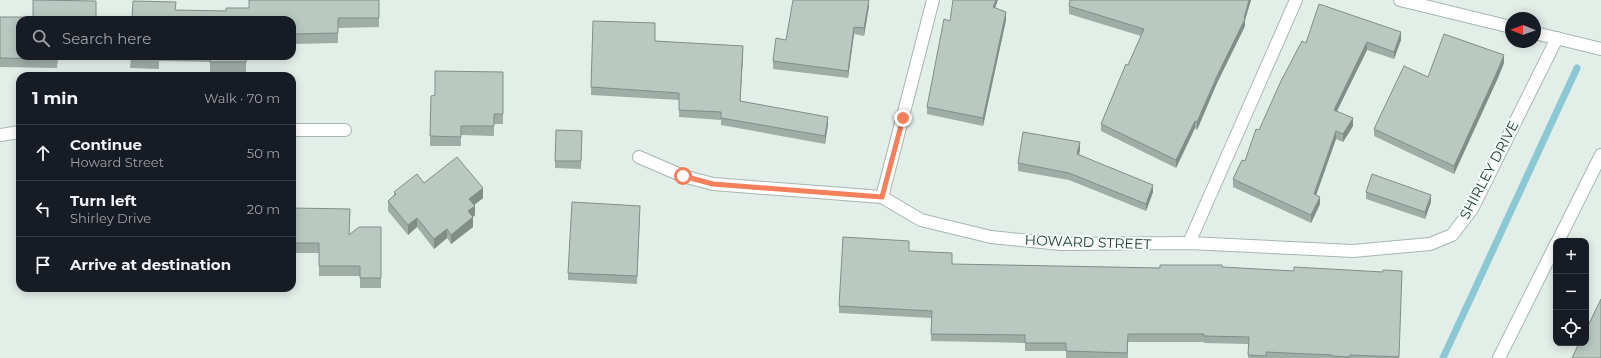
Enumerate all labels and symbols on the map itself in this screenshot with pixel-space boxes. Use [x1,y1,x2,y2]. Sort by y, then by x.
north arrow [1505,12,1541,48]
route end [894,109,912,127]
street label: SHIRLEY DRIVE [1455,118,1523,222]
route start [674,167,692,185]
street label: HOWARD STREET [1024,231,1152,253]

